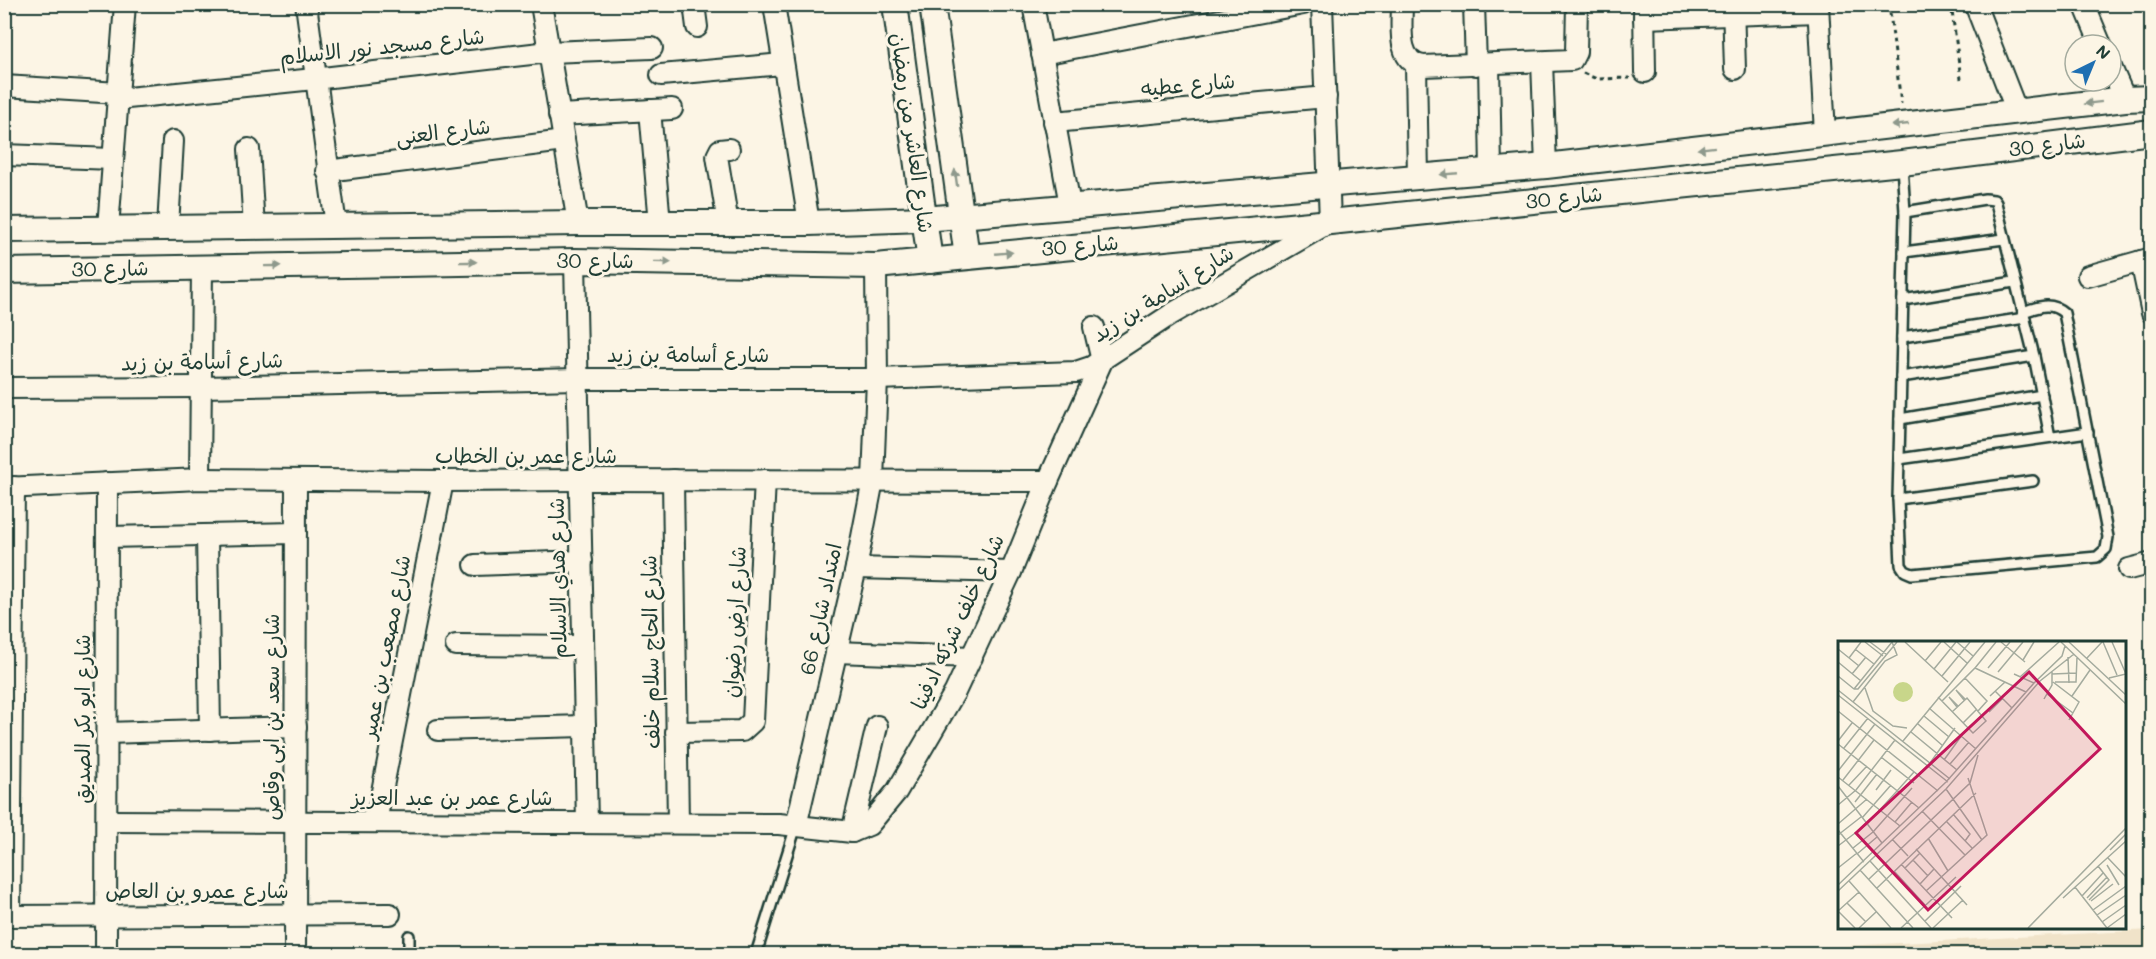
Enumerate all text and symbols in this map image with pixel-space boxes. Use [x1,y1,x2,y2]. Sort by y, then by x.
street label: شارع مسجد نور الاسلام [278,21,486,74]
street label: شارع العاشر من رمضان [883,31,941,235]
north arrow [2063,33,2123,93]
text: N [2092,40,2115,63]
street label: شارع عطيه [1140,66,1236,104]
one-way arrow [2084,98,2103,108]
street label: شارع العنى [394,111,492,153]
one-way arrow [1890,120,1909,130]
street label: شارع 30 [2007,125,2087,165]
one-way arrow [1696,143,1715,152]
one-way arrow [951,169,960,188]
one-way arrow [1440,169,1459,179]
street label: شارع 30 [1524,179,1604,217]
street label: شارع 30 [1040,228,1120,264]
street label: شارع أسامة بن زيد [1086,238,1240,350]
street label: شارع 30 [556,246,634,276]
one-way arrow [995,248,1014,258]
street label: شارع 30 [71,253,149,285]
one-way arrow [653,257,672,267]
one-way arrow [458,258,477,267]
one-way arrow [263,261,282,271]
street label: شارع أسامة بن زيد [607,340,769,370]
street label: شارع أسامة بن زيد [121,346,283,378]
street label: شارع عمر بن الخطاب [435,441,617,471]
street label: شارع هدي الاسلام [542,497,575,659]
street label: شارع خلف شركه ادفينا [904,529,1012,715]
street label: امتداد شارع 66 [792,540,850,678]
street label: شارع ارض رضوان [716,545,754,699]
street label: شارع مصعب بن عمير [353,552,419,744]
street label: شارع الحاج سلام خلف [634,555,669,749]
street label: شارع سعد بن ابى وقاص [257,613,287,821]
street label: شارع ابو بكر الصديق [68,634,98,804]
inset map [1838,641,2126,929]
street label: شارع عمر بن عبد العزيز [350,783,552,813]
street label: شارع عمرو بن العاص [105,876,289,906]

